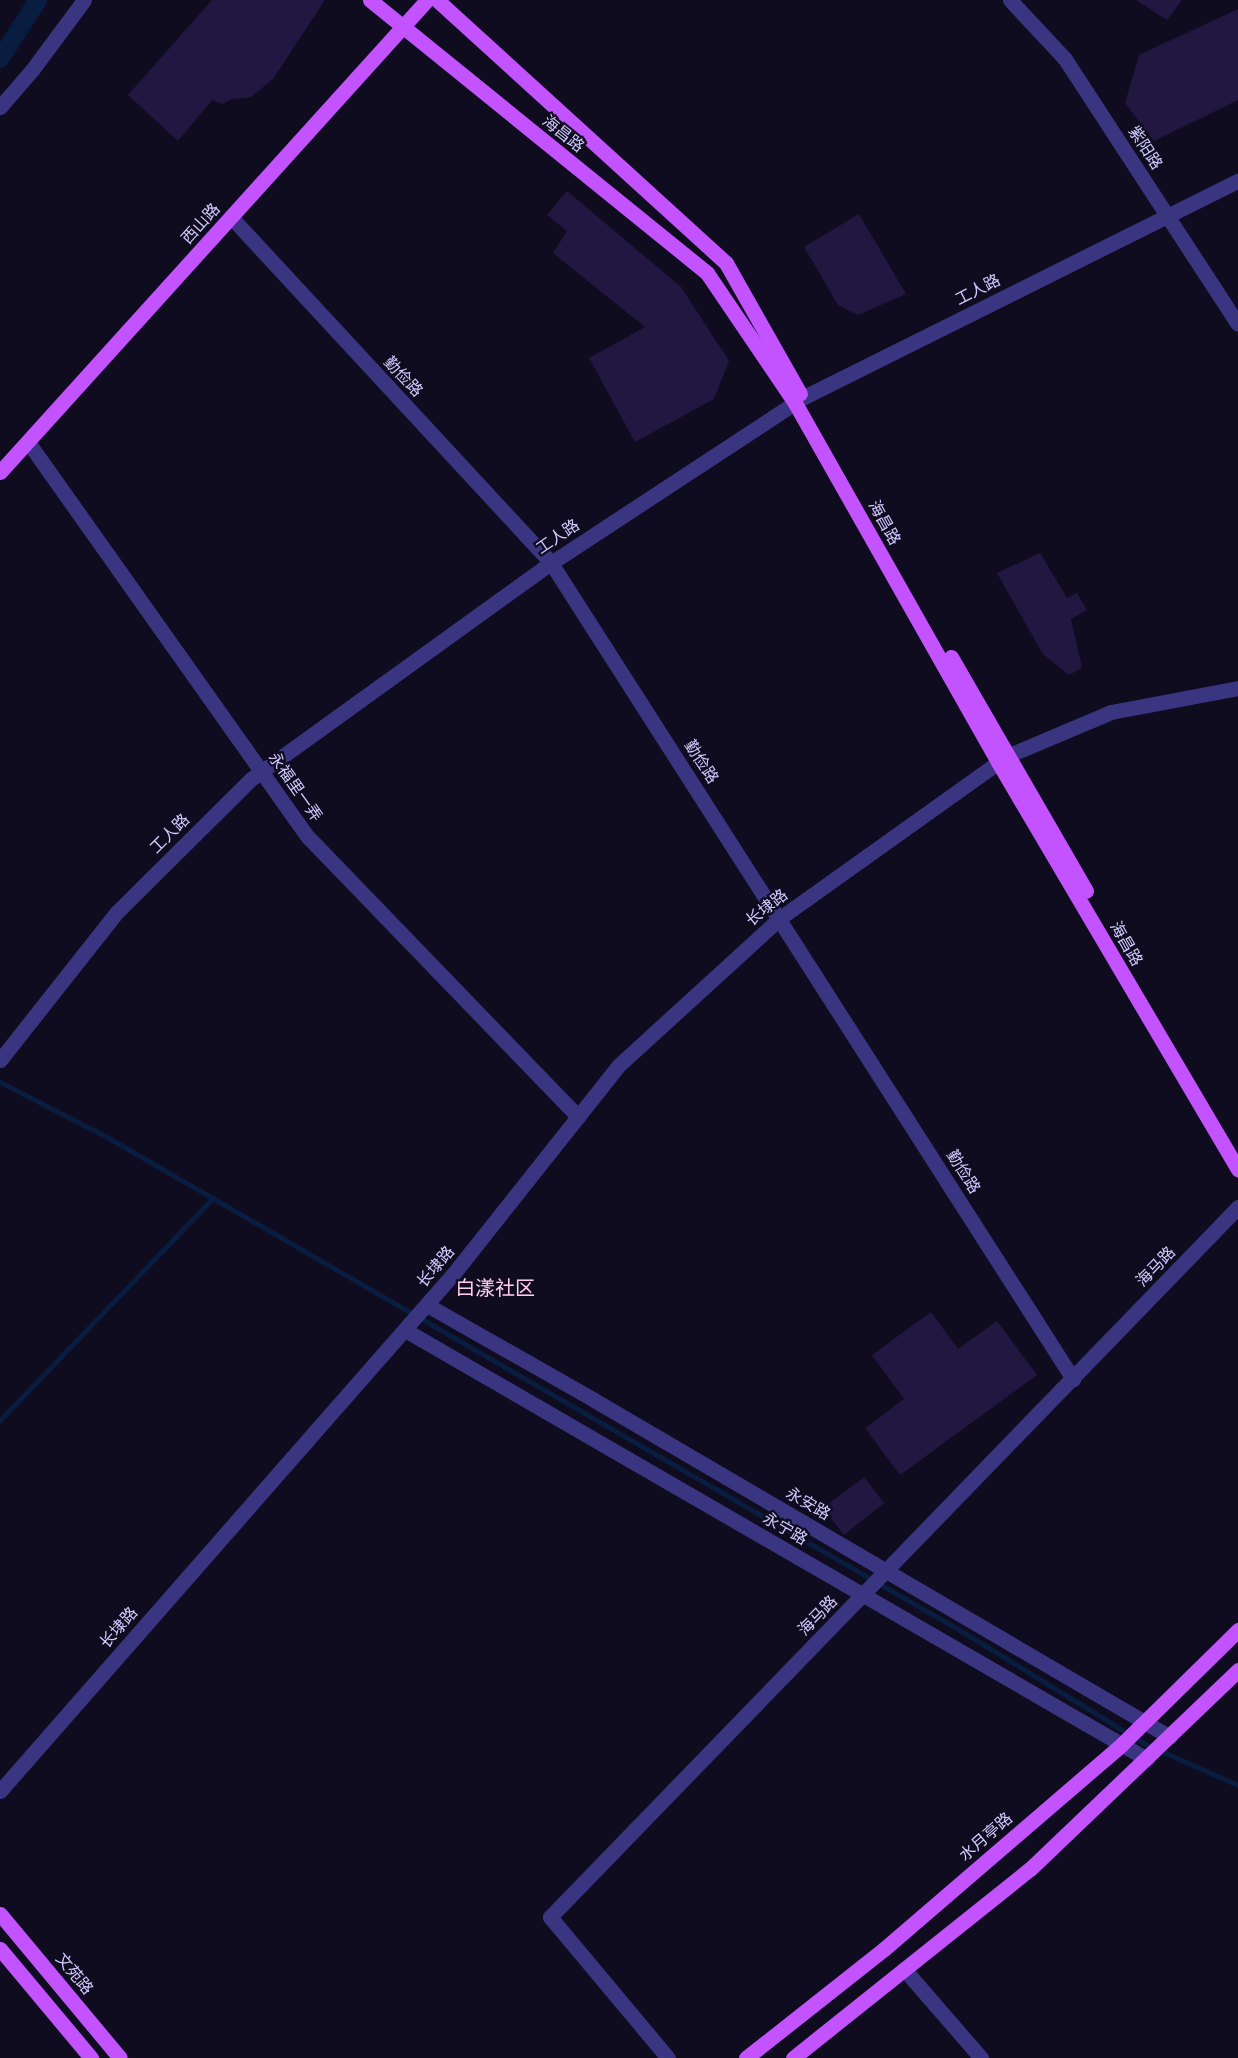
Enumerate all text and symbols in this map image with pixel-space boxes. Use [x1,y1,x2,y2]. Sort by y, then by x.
street label: 海昌路 [538,111,588,157]
street label: 紫阳路 [1124,123,1166,173]
street label: 西山路 [178,200,224,248]
street label: 工人路 [952,271,1004,309]
street label: 勤俭路 [380,353,426,401]
street label: 海昌路 [864,497,904,549]
street label: 工人路 [533,516,583,558]
street label: 勤俭路 [680,737,722,787]
street label: 永福里一弄 [264,749,326,825]
street label: 工人路 [146,810,194,858]
street label: 长埭路 [742,885,792,931]
street label: 海昌路 [1106,918,1146,970]
street label: 勤俭路 [942,1147,984,1197]
street label: 长埭路 [413,1242,459,1292]
street label: 海马路 [1132,1243,1180,1291]
district label: 白漾社区 [455,1276,535,1300]
street label: 永安路 [782,1484,834,1524]
street label: 永宁路 [759,1509,811,1549]
street label: 海马路 [794,1592,842,1640]
street label: 长埭路 [96,1604,142,1652]
street label: 水月亭路 [956,1809,1016,1865]
street label: 文苑路 [51,1949,97,1999]

